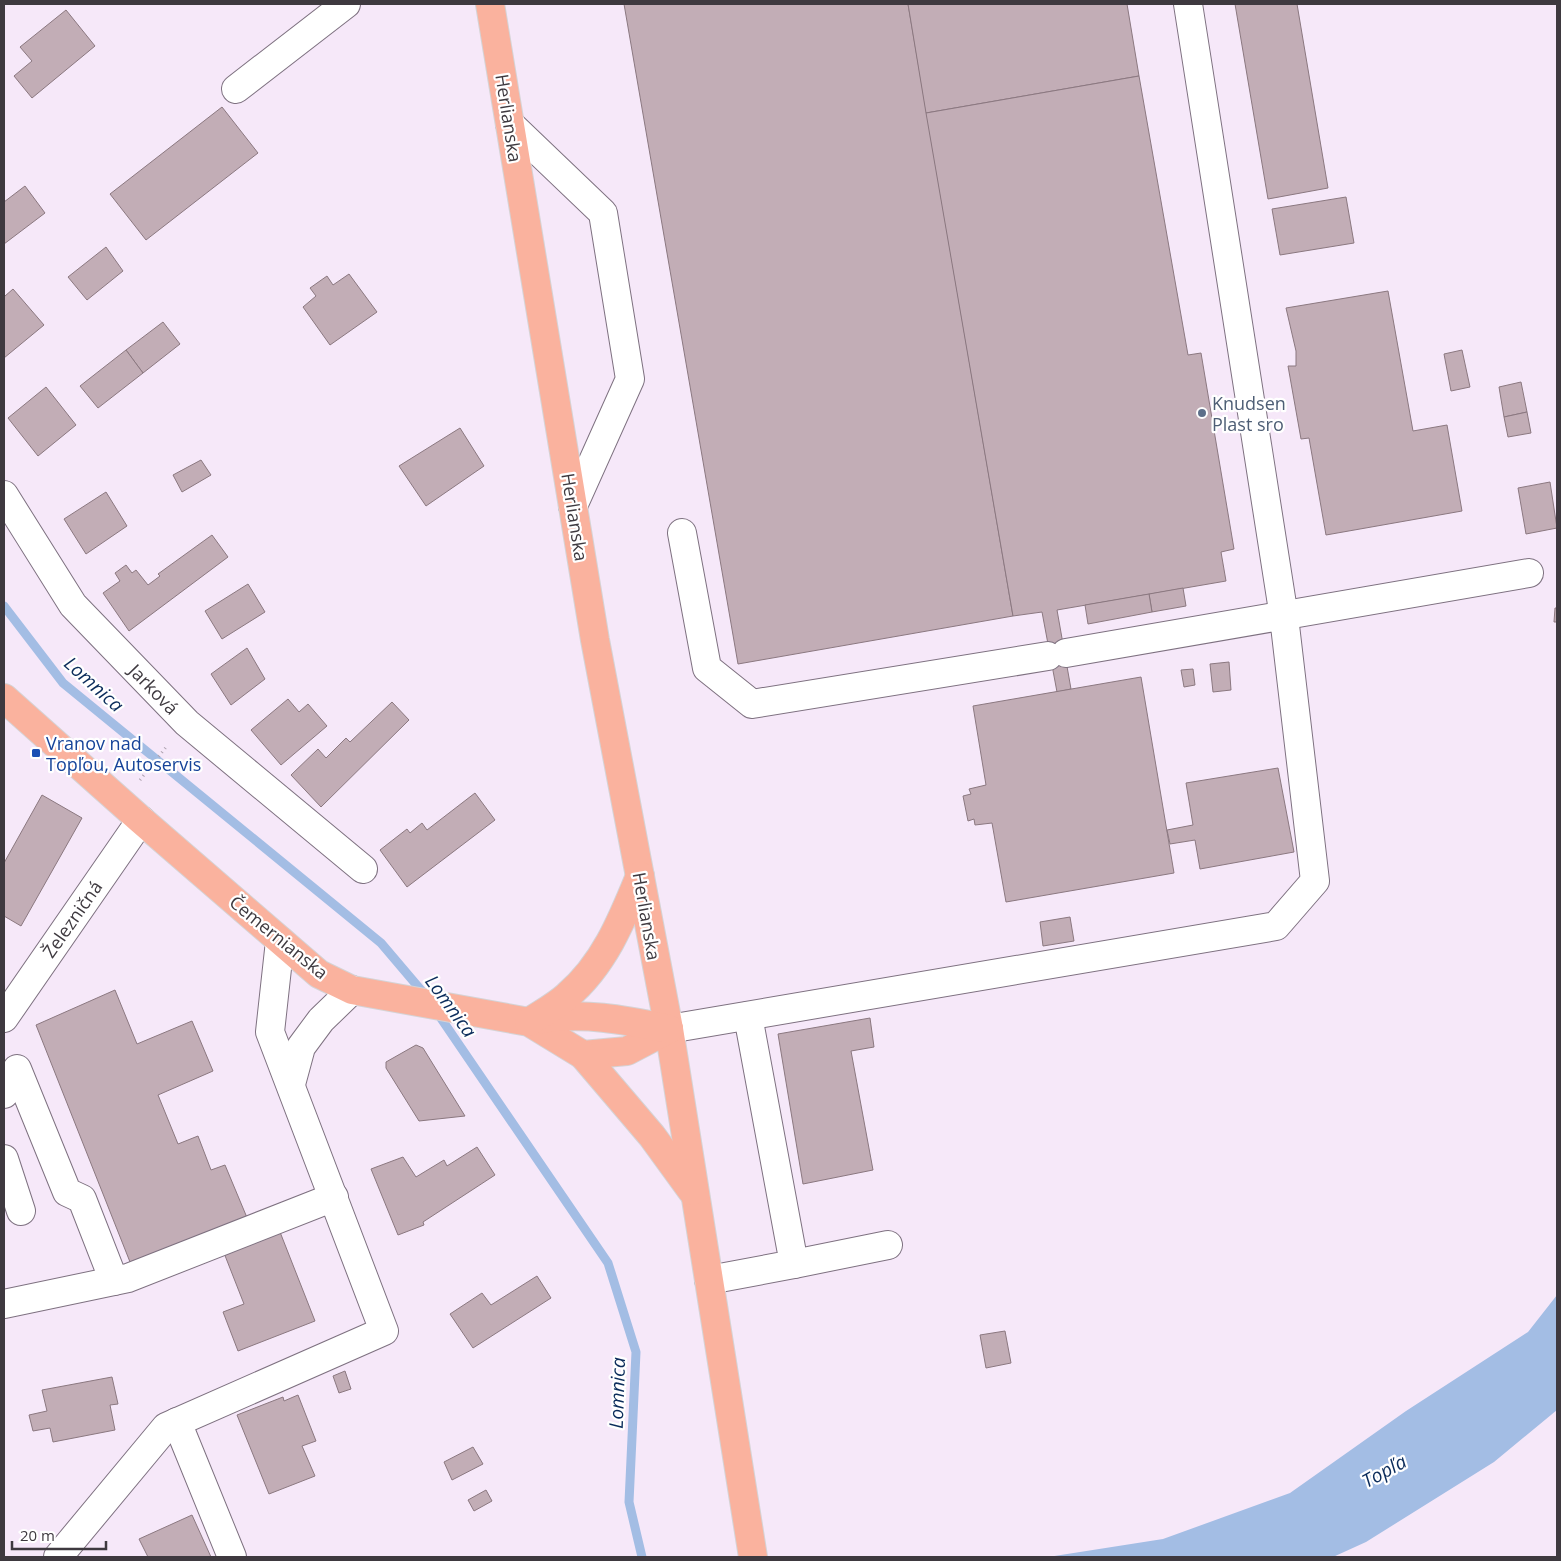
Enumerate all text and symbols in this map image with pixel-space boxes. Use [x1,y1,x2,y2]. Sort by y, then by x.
street label: Herlianska [490,72,528,164]
place label: Knudsen Plast sro [1212,391,1286,436]
marker: Knudsen Plast sro [1196,407,1208,419]
street label: Herlianska [556,471,594,563]
water label: Lomnica [59,650,129,718]
street label: Jarková [123,657,184,719]
place label: Vranov nad Topľou, Autoservis [46,731,201,776]
marker: Vranov nad Topľou, Autoservis [30,747,42,759]
street label: Herlianska [627,870,667,962]
street label: Železničná [37,876,107,962]
street label: Čemernianska [225,890,333,984]
water label: Lomnica [419,969,483,1043]
water label: Lomnica [603,1357,631,1429]
water label: Topľa [1357,1448,1411,1494]
scale bar [12,1518,106,1550]
text: 20 m [20,1525,55,1545]

